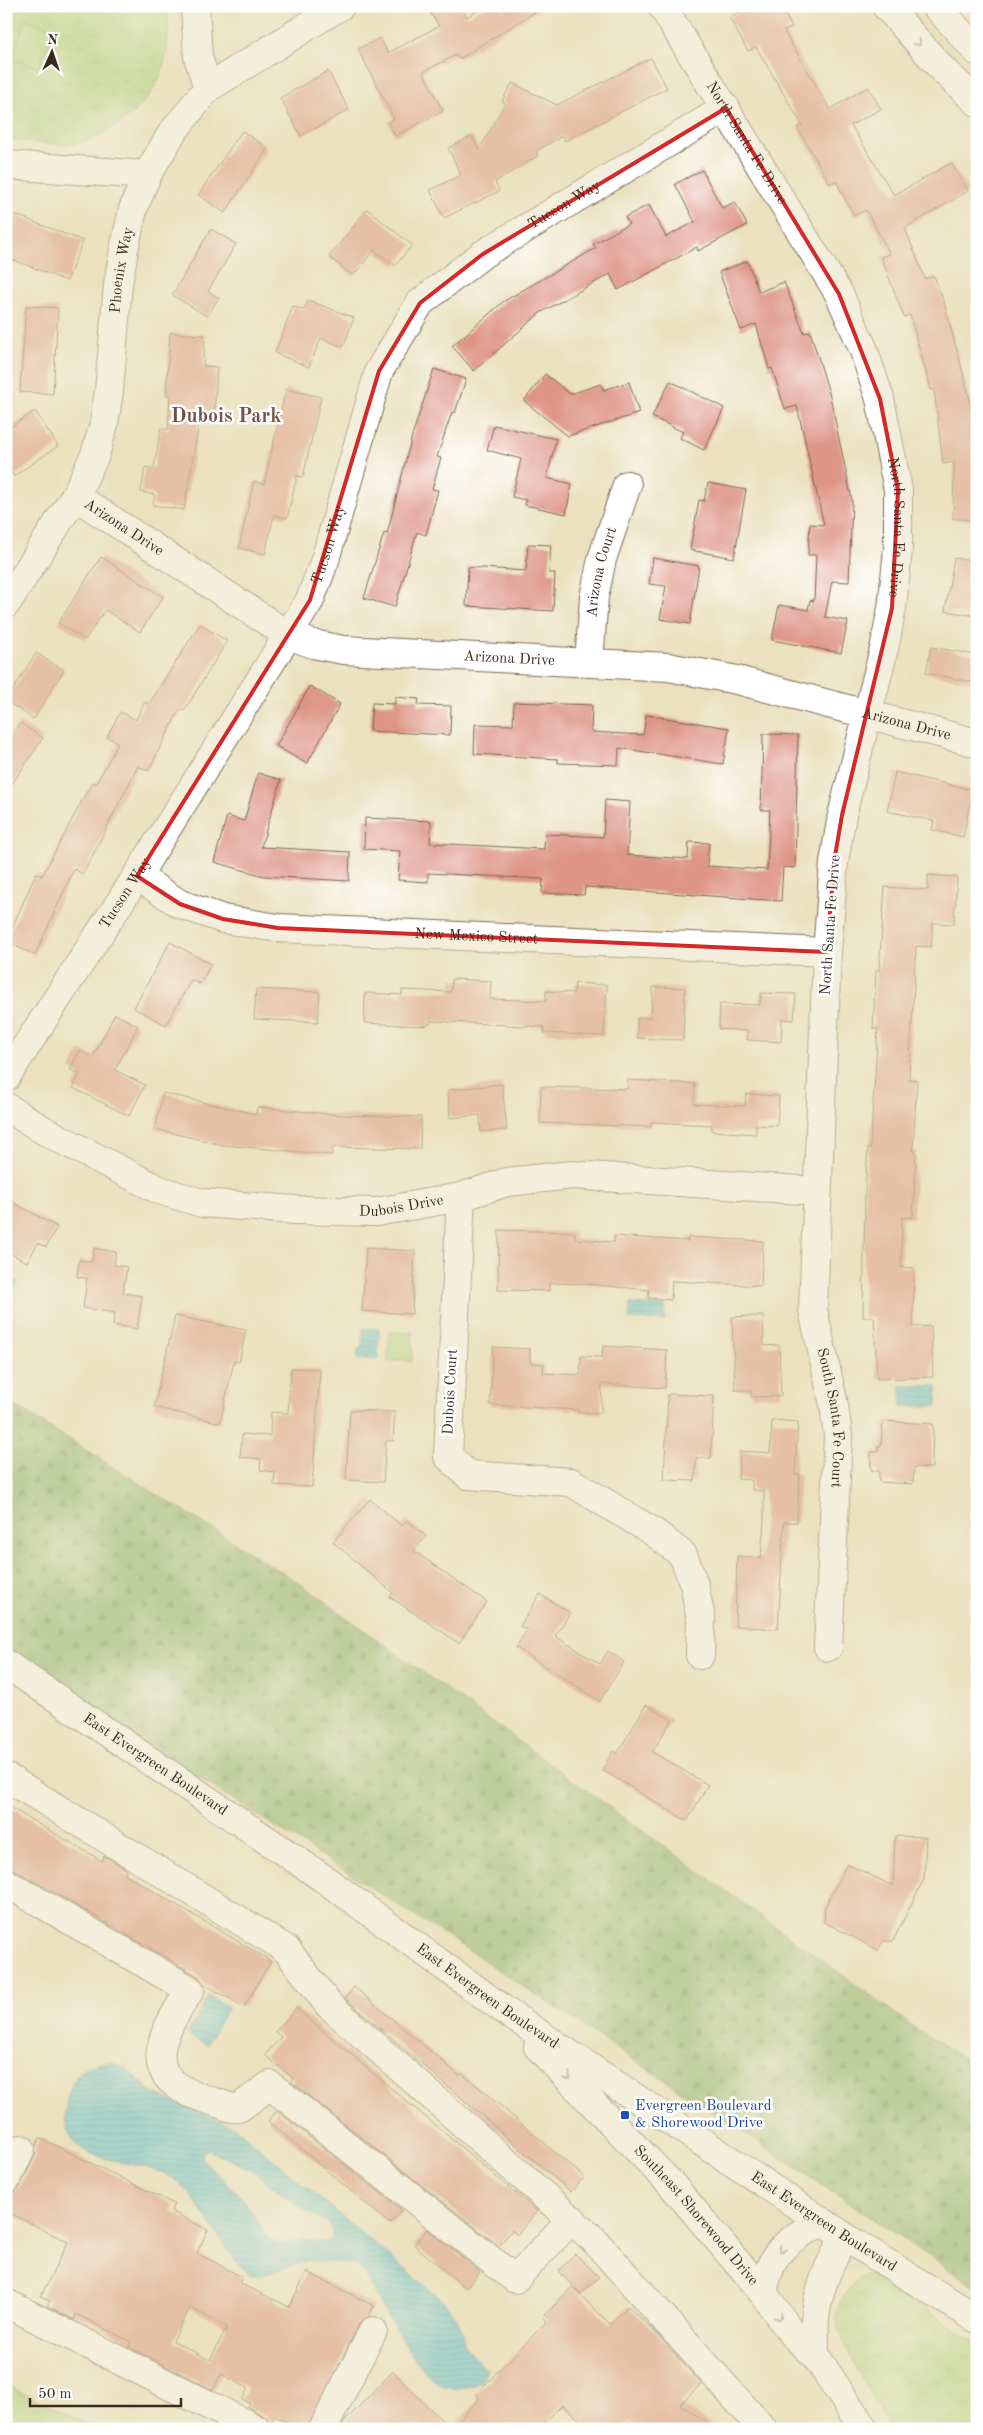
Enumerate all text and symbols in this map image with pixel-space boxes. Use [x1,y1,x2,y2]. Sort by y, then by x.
north arrow [28,28,78,78]
text: N [47,33,59,47]
one-way arrow [913,37,922,46]
street label: North Santa Fe Drive [703,79,790,207]
street label: Tucson Way [525,178,603,233]
street label: Phoenix Way [108,226,136,314]
district label: Dubois Park [171,407,281,427]
street label: North Santa Fe Drive [884,456,906,598]
street label: Arizona Drive [81,496,166,559]
street label: Tucson Way [309,504,348,586]
street label: Arizona Court [585,525,620,618]
street label: Arizona Drive [463,649,555,669]
street label: Arizona Drive [860,706,952,743]
street label: North Santa Fe Drive [819,854,843,996]
street label: Tucson Way [97,855,154,932]
street label: New Mexico Street [414,926,538,947]
street label: Dubois Drive [359,1193,445,1220]
street label: South Santa Fe Court [814,1347,846,1488]
street label: Dubois Court [441,1348,461,1436]
street label: East Evergreen Boulevard [80,1711,230,1819]
street label: East Evergreen Boulevard [413,1941,561,2052]
one-way arrow [562,2071,571,2080]
place label: Evergreen Boulevard & Shorewood Drive [635,2099,772,2131]
marker: Evergreen Boulevard & Shorewood Drive [619,2109,631,2121]
street label: Southeast Shorewood Drive [631,2143,761,2288]
street label: East Evergreen Boulevard [748,2169,899,2275]
one-way arrow [779,2243,788,2253]
one-way arrow [773,2311,782,2321]
scale bar [30,2375,181,2407]
text: 50 m [38,2387,72,2402]

